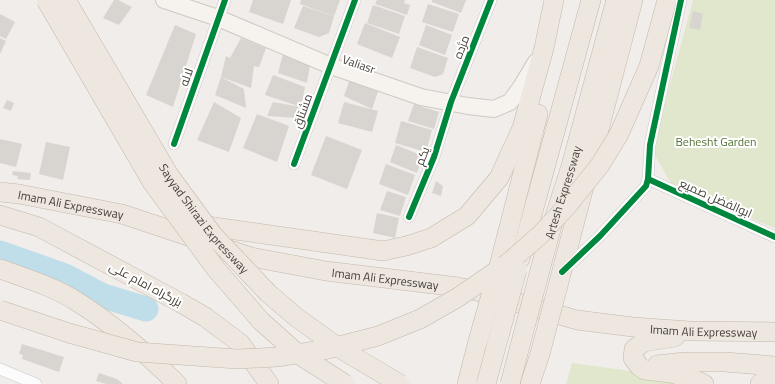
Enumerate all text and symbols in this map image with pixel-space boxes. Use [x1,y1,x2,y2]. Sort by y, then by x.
street label: مژده [448,32,474,62]
street label: Valiasr [340,50,378,78]
street label: لاله [174,65,198,89]
street label: مشتاق [287,91,317,131]
park label: Behesht Garden [675,132,757,151]
street label: یکم [410,143,435,168]
street label: Artesh Expressway [539,143,586,241]
street label: Sayyad Shirazi Expressway [155,160,254,278]
street label: ابوالفضل صمیع [677,173,755,223]
street label: Imam Ali Expressway [16,185,126,224]
street label: بزرگراه امام علی [106,257,186,311]
street label: Imam Ali Expressway [331,262,440,294]
street label: Imam Ali Expressway [649,319,758,341]

